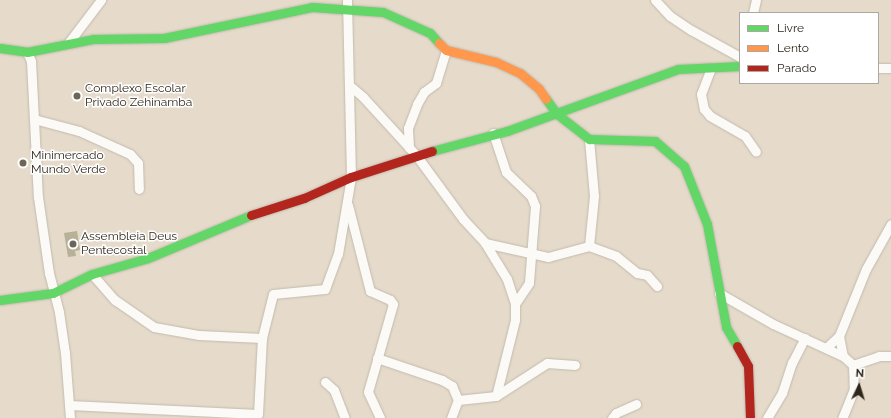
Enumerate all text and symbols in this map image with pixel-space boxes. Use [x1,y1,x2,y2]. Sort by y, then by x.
legend [739,12,879,84]
text: Livre [777,21,804,35]
text: Lento [777,41,809,55]
text: Parado [777,61,816,75]
place label: Complexo Escolar Privado Zehinamba [85,82,192,110]
marker: Complexo Escolar Privado Zehinamba [72,91,82,101]
place label: Minimercado Mundo Verde [31,149,106,177]
marker: Minimercado Mundo Verde [18,158,28,168]
place label: Assembleia Deus Pentecostal [81,230,177,258]
marker: Assembleia Deus Pentecostal [68,239,78,249]
north arrow [839,366,879,406]
text: N [855,367,865,380]

